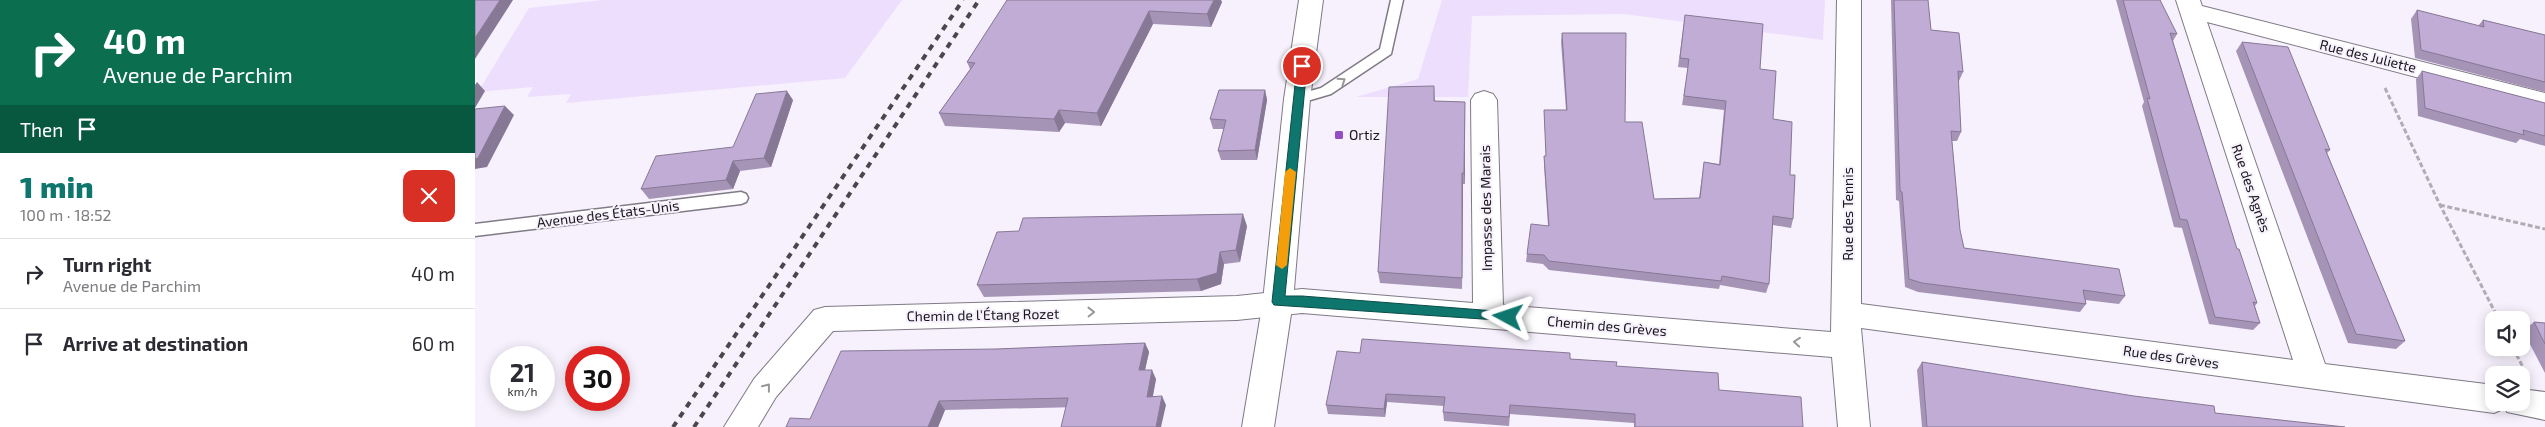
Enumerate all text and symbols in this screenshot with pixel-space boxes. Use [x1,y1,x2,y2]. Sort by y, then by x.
text: 40 m [103,19,186,61]
icon: right [20,20,85,85]
street label: Rue des Juliette [2318,35,2418,76]
pin [1281,45,1323,87]
icon: arrive [1288,52,1316,80]
text: Avenue de Parchim [103,61,293,87]
one-way arrow [1336,78,1345,87]
icon: arrive [73,115,101,143]
text: Then [20,118,63,141]
place label: Ortiz [1349,126,1380,143]
marker: Ortiz [1333,129,1345,141]
street label: Rue des Agnès [2228,142,2274,234]
street label: Impasse des Marais [1476,145,1495,271]
street label: Rue des Tennis [1839,167,1856,261]
text: 1 min [20,168,94,204]
button: close [403,170,455,222]
street label: Avenue des États-Unis [536,196,680,231]
text: 100 m · 18:52 [20,205,112,224]
text: Turn right [63,253,151,276]
icon: right [20,260,48,288]
text: 40 m [411,262,455,285]
text: Avenue de Parchim [63,276,201,295]
position arrow [1481,290,1533,342]
street label: Chemin de l'Étang Rozet [907,305,1059,324]
one-way arrow [1088,307,1095,317]
map controls [2485,311,2530,411]
button: sound [2485,311,2530,356]
street label: Chemin des Grèves [1546,312,1668,339]
icon: arrive [20,330,48,358]
text: Arrive at destination [63,332,248,355]
text: 60 m [412,332,455,355]
one-way arrow [1793,336,1801,347]
street label: Rue des Grèves [2122,341,2220,372]
speed limit sign: 30 [565,346,630,411]
text: 21 [510,357,535,387]
button: layers [2485,366,2530,411]
text: km/h [508,384,537,398]
one-way arrow [762,384,770,393]

